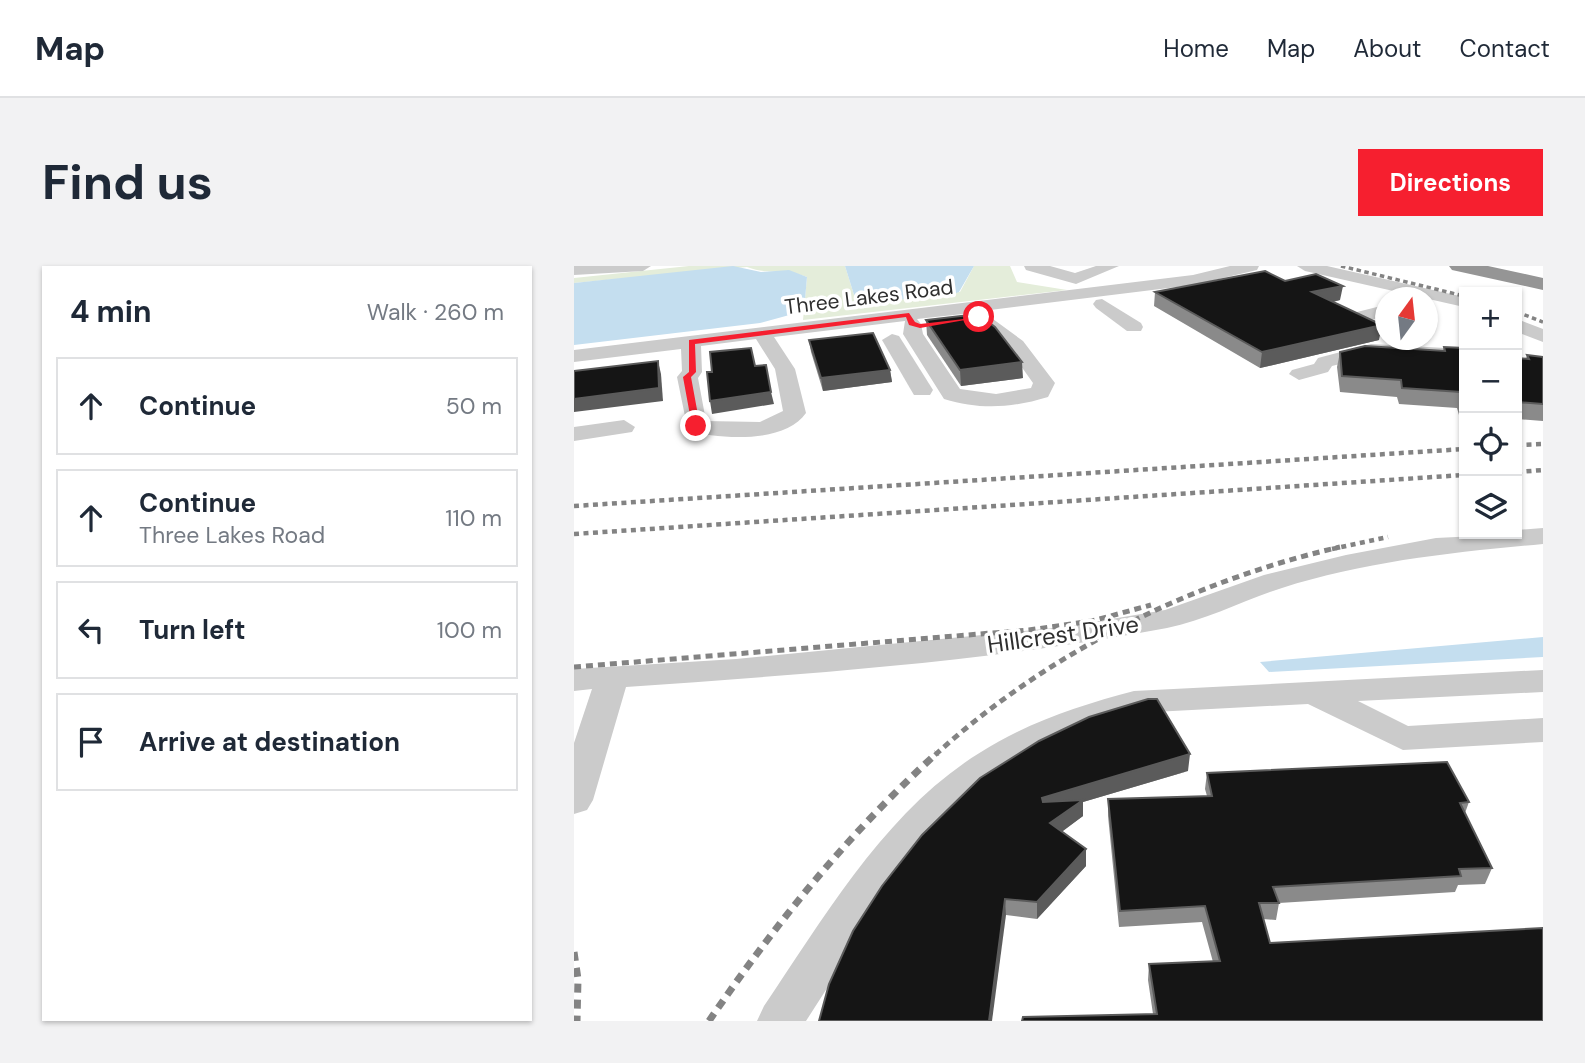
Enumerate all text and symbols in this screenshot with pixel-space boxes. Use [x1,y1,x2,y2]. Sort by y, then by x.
text: Map [35,27,105,70]
text: Home [1163,33,1229,64]
text: Map [1267,33,1315,64]
text: About [1353,33,1422,64]
text: Contact [1460,33,1550,64]
button: Directions [1358,149,1543,216]
text: Find us [42,150,213,214]
street label: Three Lakes Road [783,273,955,321]
north arrow [1375,287,1438,350]
map controls [1459,287,1522,539]
button: + [1459,287,1522,350]
text: 4 min [70,292,152,331]
text: Walk · 260 m [367,297,504,327]
route start [963,301,994,332]
button: − [1459,350,1522,413]
icon: ahead [72,387,110,425]
text: Continue [139,389,256,423]
text: 50 m [446,391,502,421]
route end [680,410,711,441]
button: locate [1459,413,1522,476]
button: layers [1459,476,1522,539]
text: Continue [139,486,256,520]
icon: ahead [72,499,110,537]
text: 110 m [445,503,502,533]
text: Three Lakes Road [139,520,325,550]
street label: Hillcrest Drive [985,608,1141,660]
icon: left [72,611,110,649]
text: Turn left [139,613,246,647]
text: 100 m [437,615,502,645]
icon: arrive [72,723,110,761]
text: Arrive at destination [139,725,400,759]

